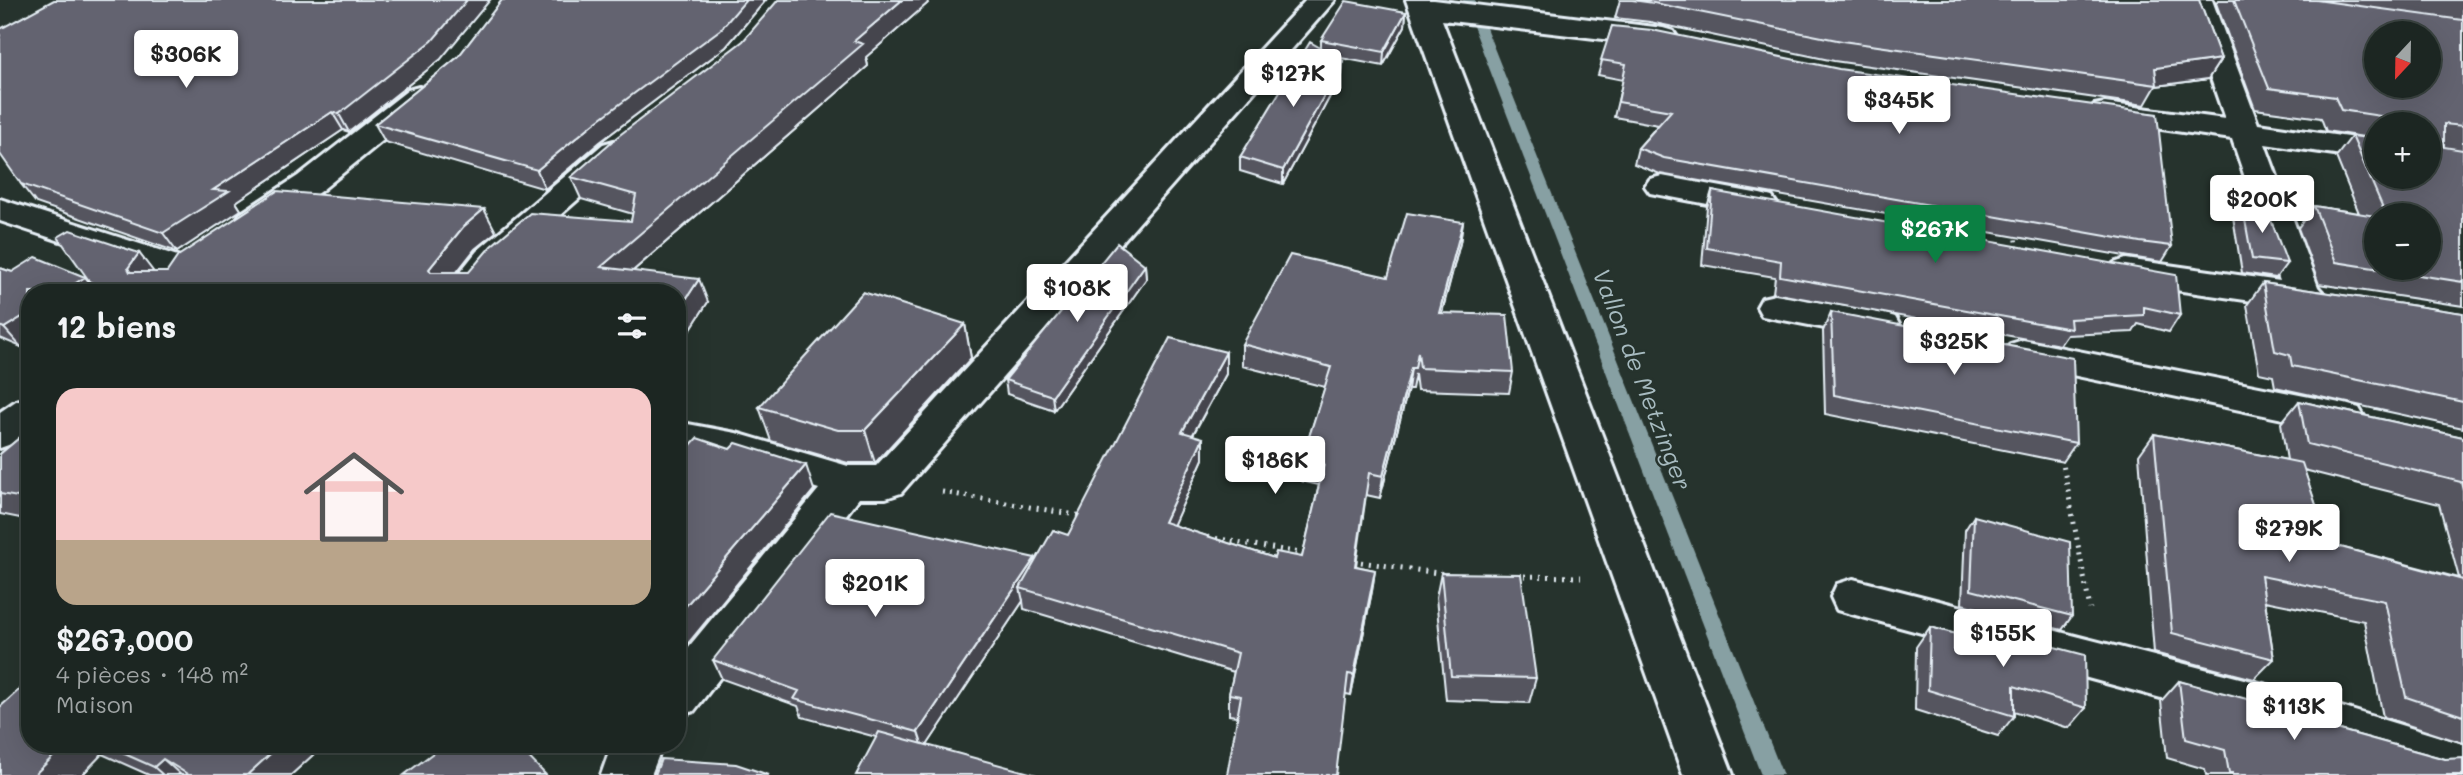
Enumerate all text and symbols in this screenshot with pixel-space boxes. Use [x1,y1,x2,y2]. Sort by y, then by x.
north arrow [2364,21,2441,98]
map controls [2364,21,2441,280]
pin: $306K [137,31,235,90]
text: $306K [150,38,222,68]
pin: $127K [1244,50,1342,109]
text: $127K [1260,57,1326,87]
pin: $345K [1850,76,1948,136]
text: $345K [1863,84,1935,114]
button: + [2364,112,2441,189]
pin: $200K [2213,176,2311,235]
text: $200K [2226,183,2298,213]
button: − [2364,203,2441,280]
pin: $267K [1886,205,1984,265]
text: $267K [1901,213,1969,243]
pin: $108K [1028,264,1126,324]
water label: Vallon de Metzinger [1586,264,1700,494]
text: $108K [1043,272,1111,302]
text: 12 biens [56,306,176,346]
icon: filters [613,307,651,345]
pin: $325K [1905,318,2003,377]
text: $325K [1919,325,1989,355]
icon: home [291,434,417,560]
pin: $186K [1226,436,1324,496]
text: $186K [1241,444,1309,474]
pin: $279K [2240,504,2338,564]
text: $279K [2255,512,2323,542]
pin: $201K [826,560,924,619]
text: $201K [841,567,909,597]
pin: $155K [1954,610,2052,669]
text: $155K [1970,617,2036,647]
text: $267,000 [56,619,193,659]
text: 4 pièces · 148 m² [56,659,248,689]
pin: $113K [2245,682,2343,742]
text: Maison [56,689,133,719]
text: $113K [2262,690,2326,720]

